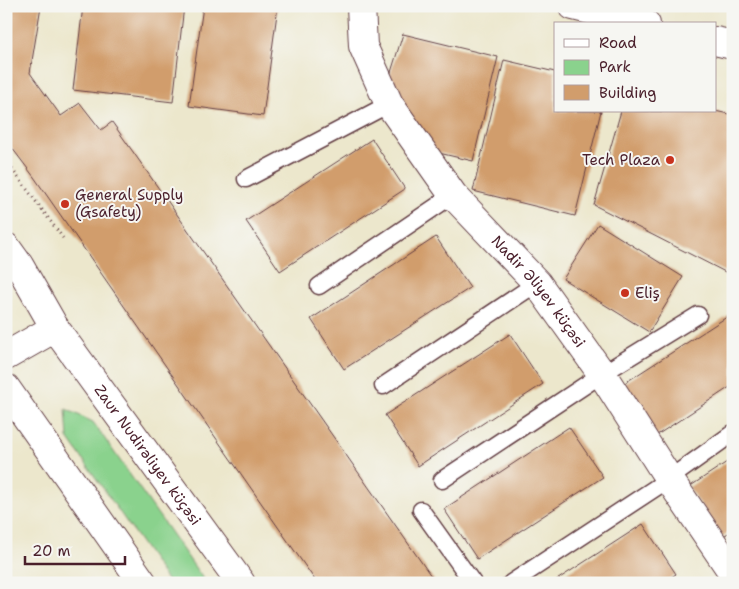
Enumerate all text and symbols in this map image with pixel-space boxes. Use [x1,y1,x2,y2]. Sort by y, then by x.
legend [554,22,716,112]
text: Road [599,33,637,53]
text: Park [599,57,631,77]
text: Building [599,83,656,103]
place label: Tech Plaza [582,150,661,170]
marker: Tech Plaza [664,154,676,166]
place label: General Supply (Gsafety) [75,185,183,222]
marker: General Supply (Gsafety) [59,198,71,210]
street label: Nadir Əliyev küçəsi [487,231,590,352]
place label: Eliş [635,283,660,303]
marker: Eliş [619,287,631,299]
street label: Zaur Nudirəliyev küçəsi [90,381,206,529]
scale bar [25,534,125,566]
text: 20 m [32,541,71,561]

